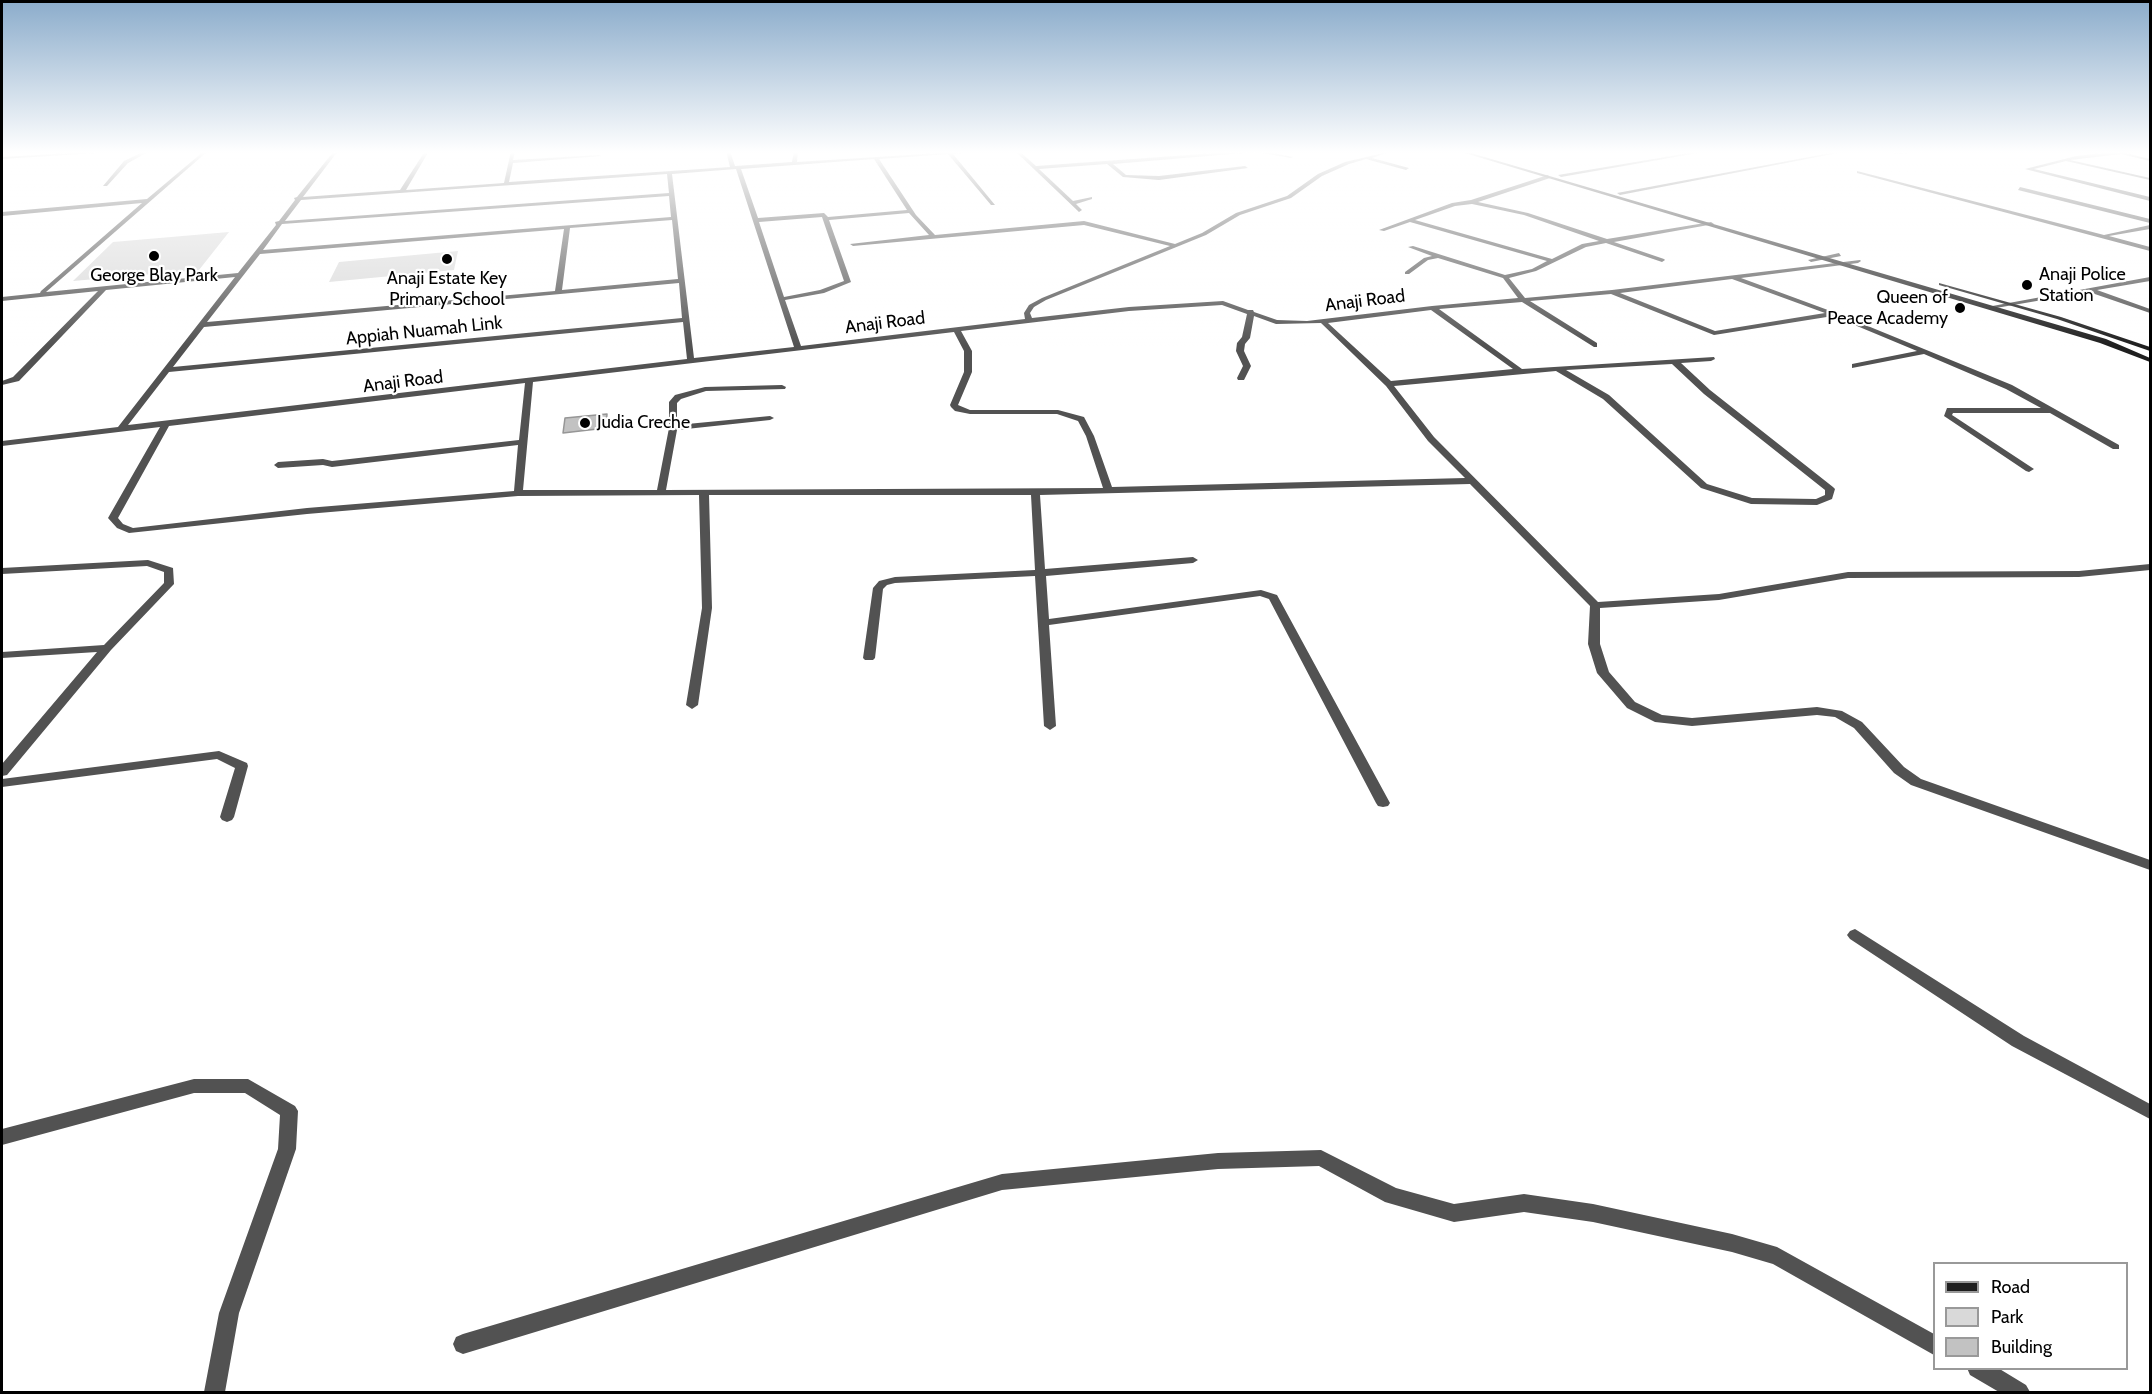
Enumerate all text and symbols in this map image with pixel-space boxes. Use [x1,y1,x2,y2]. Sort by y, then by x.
marker: George Blay Park [147,249,161,263]
marker: Anaji Estate Key Primary School [440,252,454,266]
place label: Anaji Police Station [2039,264,2126,306]
place label: George Blay Park [90,265,218,287]
place label: Anaji Estate Key Primary School [387,268,507,310]
marker: Anaji Police Station [2020,278,2034,292]
street label: Anaji Road [1324,285,1406,317]
place label: Queen of Peace Academy [1827,287,1948,330]
marker: Queen of Peace Academy [1953,301,1967,315]
street label: Anaji Road [844,307,926,339]
street label: Appiah Nuamah Link [345,312,503,350]
street label: Anaji Road [362,366,444,398]
place label: Judia Creche [597,412,690,434]
marker: Judia Creche [578,416,592,430]
legend [1933,1262,2128,1370]
text: Road [1991,1276,2030,1298]
text: Park [1991,1306,2023,1328]
text: Building [1991,1336,2052,1358]

